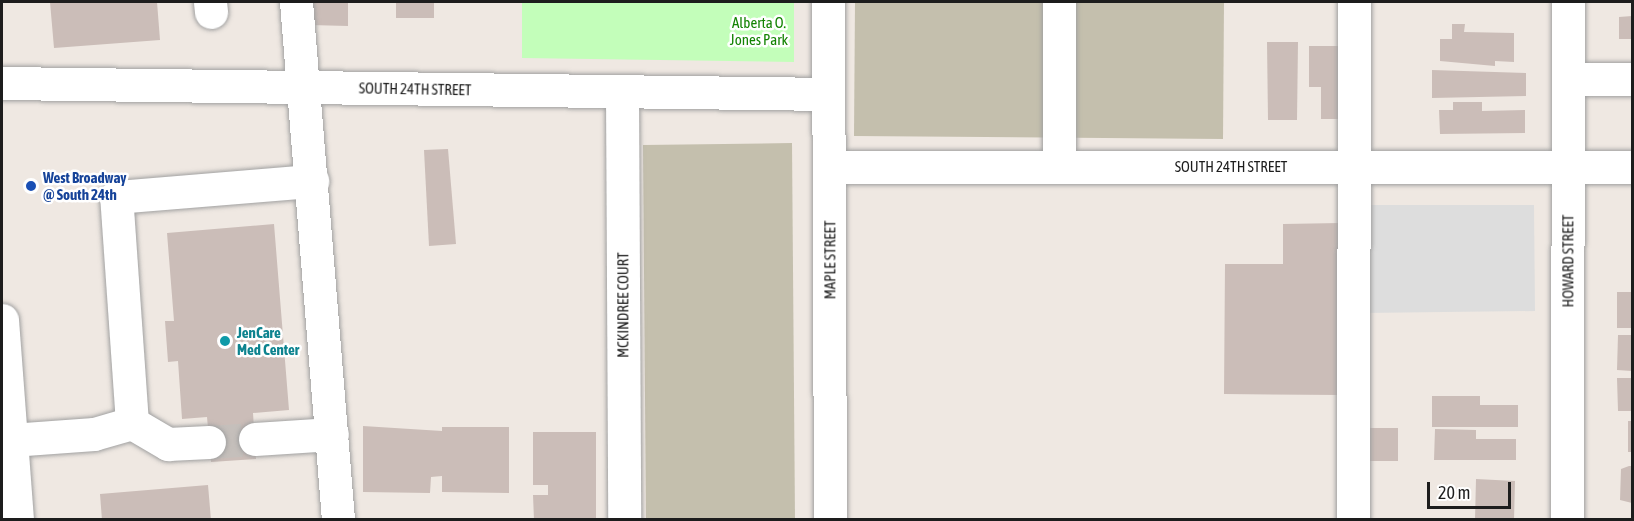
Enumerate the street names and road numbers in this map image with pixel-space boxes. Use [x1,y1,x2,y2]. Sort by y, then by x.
street label: SOUTH 24TH STREET [359,79,471,99]
street label: SOUTH 24TH STREET [1175,158,1287,176]
street label: HOWARD STREET [1559,215,1577,307]
street label: MAPLE STREET [821,221,839,299]
street label: MCKINDREE COURT [614,252,632,358]

